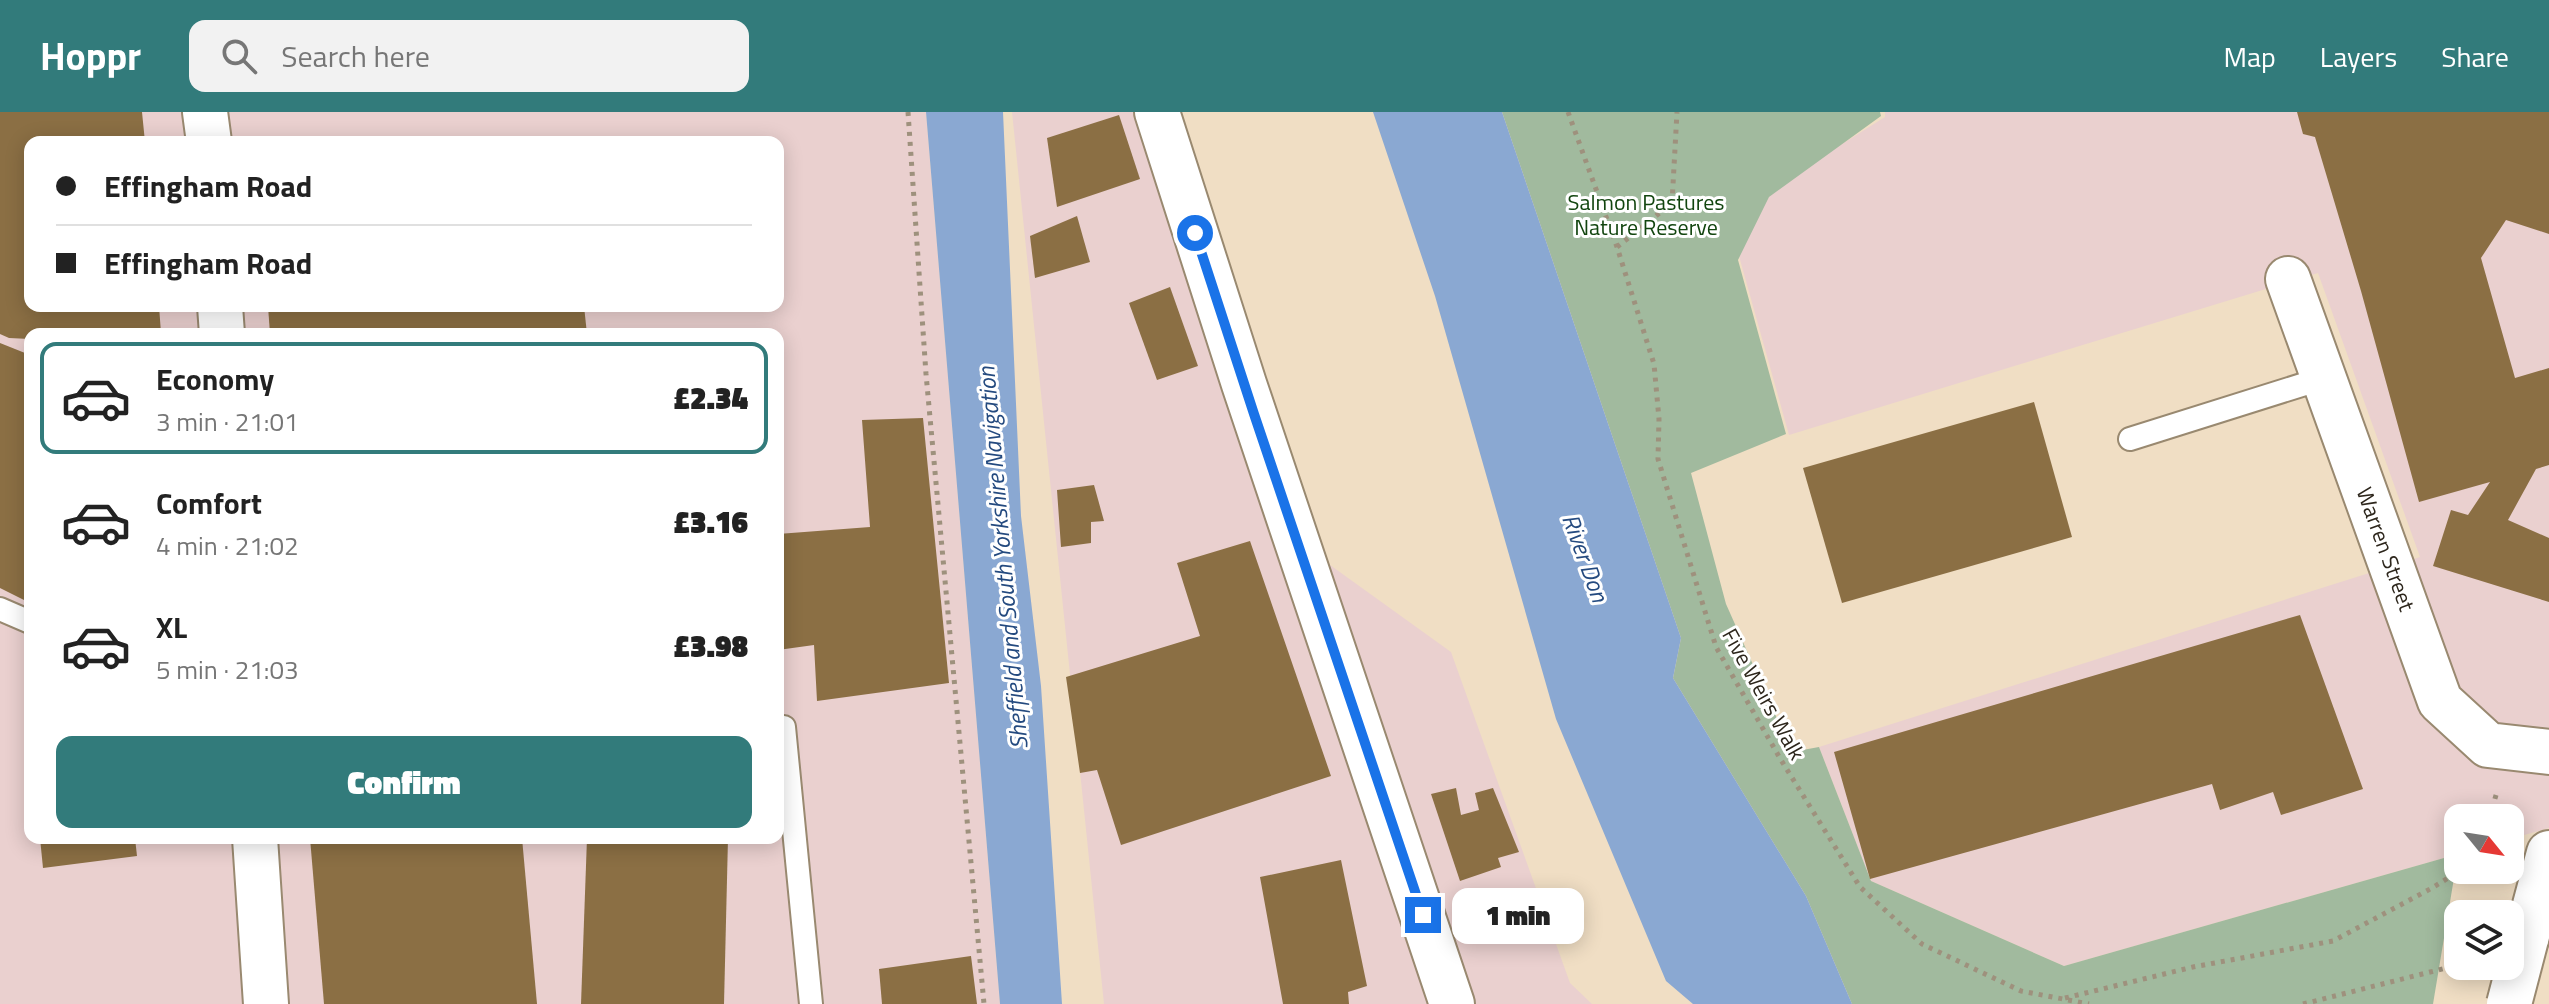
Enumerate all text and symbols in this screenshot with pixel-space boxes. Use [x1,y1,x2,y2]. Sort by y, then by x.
search box [189,20,749,92]
text: Hoppr [40,27,141,85]
text: Search here [281,33,430,79]
icon: search [217,34,261,78]
text: Map [2223,35,2276,78]
text: Layers [2320,35,2397,78]
text: Share [2441,35,2509,78]
text: Effingham Road [104,163,312,209]
park label: Salmon Pastures Nature Reserve [1567,185,1725,244]
route start [1177,215,1213,251]
text: Effingham Road [104,240,312,286]
text: Economy [156,356,274,402]
icon: car [60,362,132,434]
water label: Sheffield and South Yorkshire Navigation [967,364,1037,751]
text: £2.34 [674,375,748,421]
text: 3 min · 21:01 [156,402,299,441]
text: Comfort [156,480,262,526]
street label: Warren Street [2348,482,2424,616]
icon: car [60,486,132,558]
text: £3.16 [674,499,748,545]
water label: River Don [1553,509,1619,608]
text: 4 min · 21:02 [156,526,299,565]
text: XL [156,604,187,650]
icon: car [60,610,132,682]
street label: Five Weirs Walk [1714,622,1815,767]
text: £3.98 [674,623,748,669]
text: 5 min · 21:03 [156,650,299,689]
button: Confirm [56,736,752,828]
north arrow [2444,804,2524,884]
map controls [2444,804,2524,980]
callout: 1 min [1451,887,1583,943]
text: 1 min [1486,896,1550,935]
route end [1405,897,1441,933]
button: layers [2444,900,2524,980]

